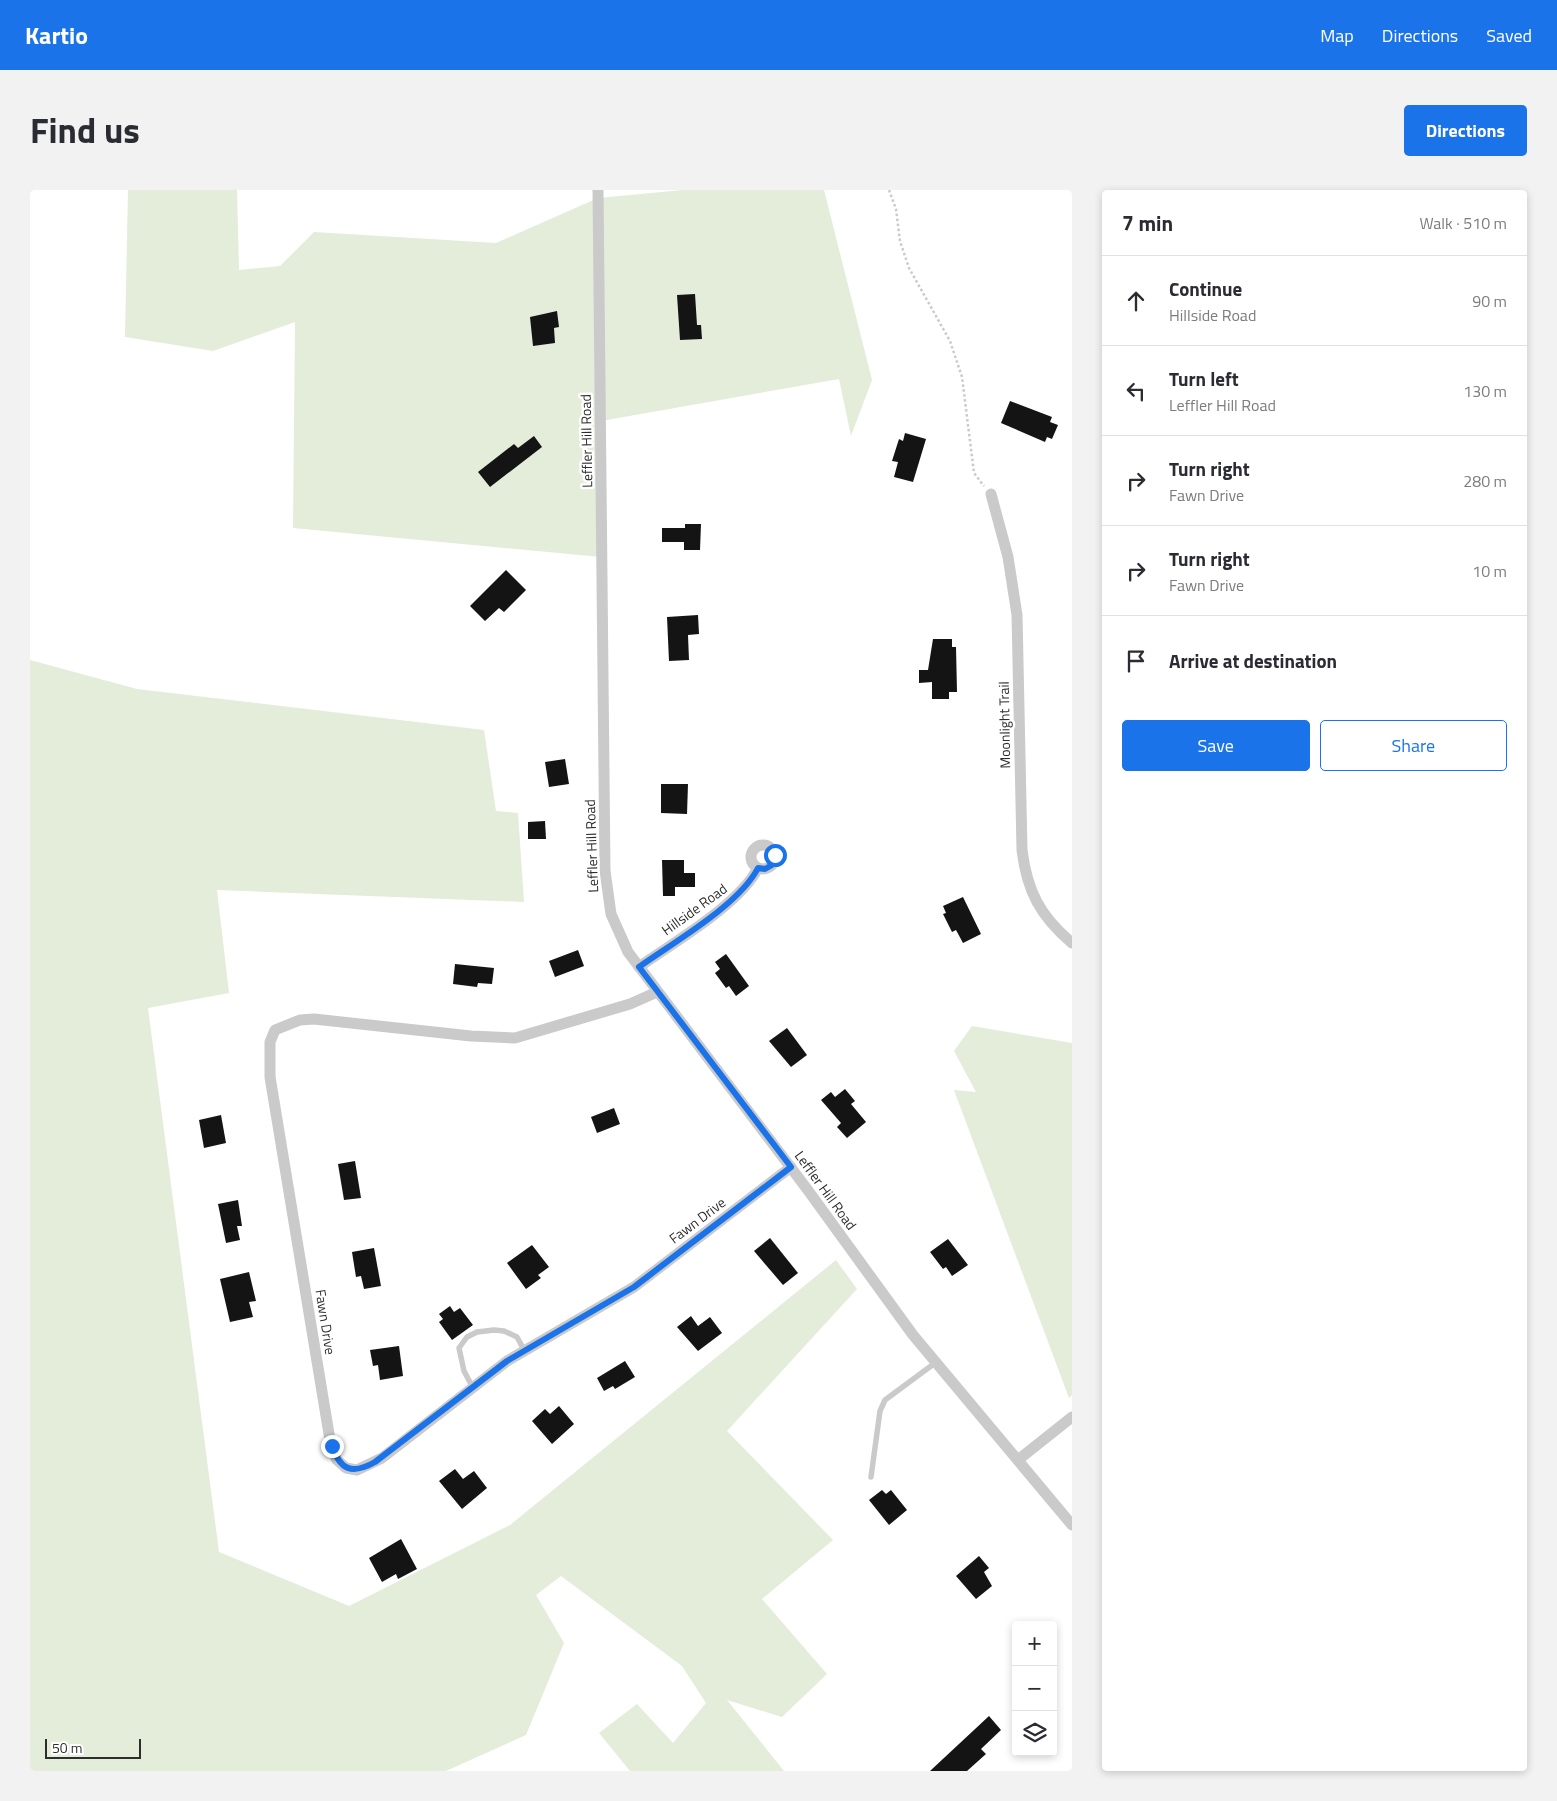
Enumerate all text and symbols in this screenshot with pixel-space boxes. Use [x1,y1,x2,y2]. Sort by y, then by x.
text: Kartio [25,17,88,53]
text: Map [1320,22,1354,49]
text: Directions [1382,22,1458,49]
text: Saved [1486,22,1532,49]
text: Find us [30,103,140,157]
button: Directions [1404,105,1527,156]
text: 7 min [1122,207,1173,239]
text: Walk · 510 m [1419,211,1507,235]
text: Continue [1169,274,1242,303]
icon: ahead [1122,287,1150,315]
text: 90 m [1472,289,1507,313]
text: Hillside Road [1169,303,1256,327]
text: Turn left [1169,364,1239,393]
icon: left [1122,377,1150,405]
text: 130 m [1463,379,1507,403]
text: Leffler Hill Road [1169,393,1276,417]
street label: Leffler Hill Road [575,394,597,488]
text: Turn right [1169,454,1250,483]
icon: right [1122,467,1150,495]
text: 280 m [1463,469,1507,493]
text: Fawn Drive [1169,483,1244,507]
text: Turn right [1169,544,1250,573]
icon: right [1122,557,1150,585]
text: 10 m [1472,559,1507,583]
text: Fawn Drive [1169,573,1244,597]
text: Arrive at destination [1169,646,1337,675]
icon: arrive [1122,647,1150,675]
street label: Moonlight Trail [993,681,1015,769]
button: Save [1122,720,1310,771]
button: Share [1320,720,1507,771]
street label: Leffler Hill Road [579,799,603,893]
route start [764,844,787,867]
street label: Hillside Road [657,878,731,940]
street label: Leffler Hill Road [790,1146,862,1234]
street label: Fawn Drive [664,1192,730,1248]
street label: Fawn Drive [310,1288,342,1356]
route end [321,1435,344,1458]
map controls [1012,1621,1057,1756]
button: + [1012,1621,1057,1666]
button: − [1012,1666,1057,1711]
button: layers [1012,1711,1057,1756]
scale bar [45,1736,141,1759]
text: 50 m [52,1737,82,1758]

